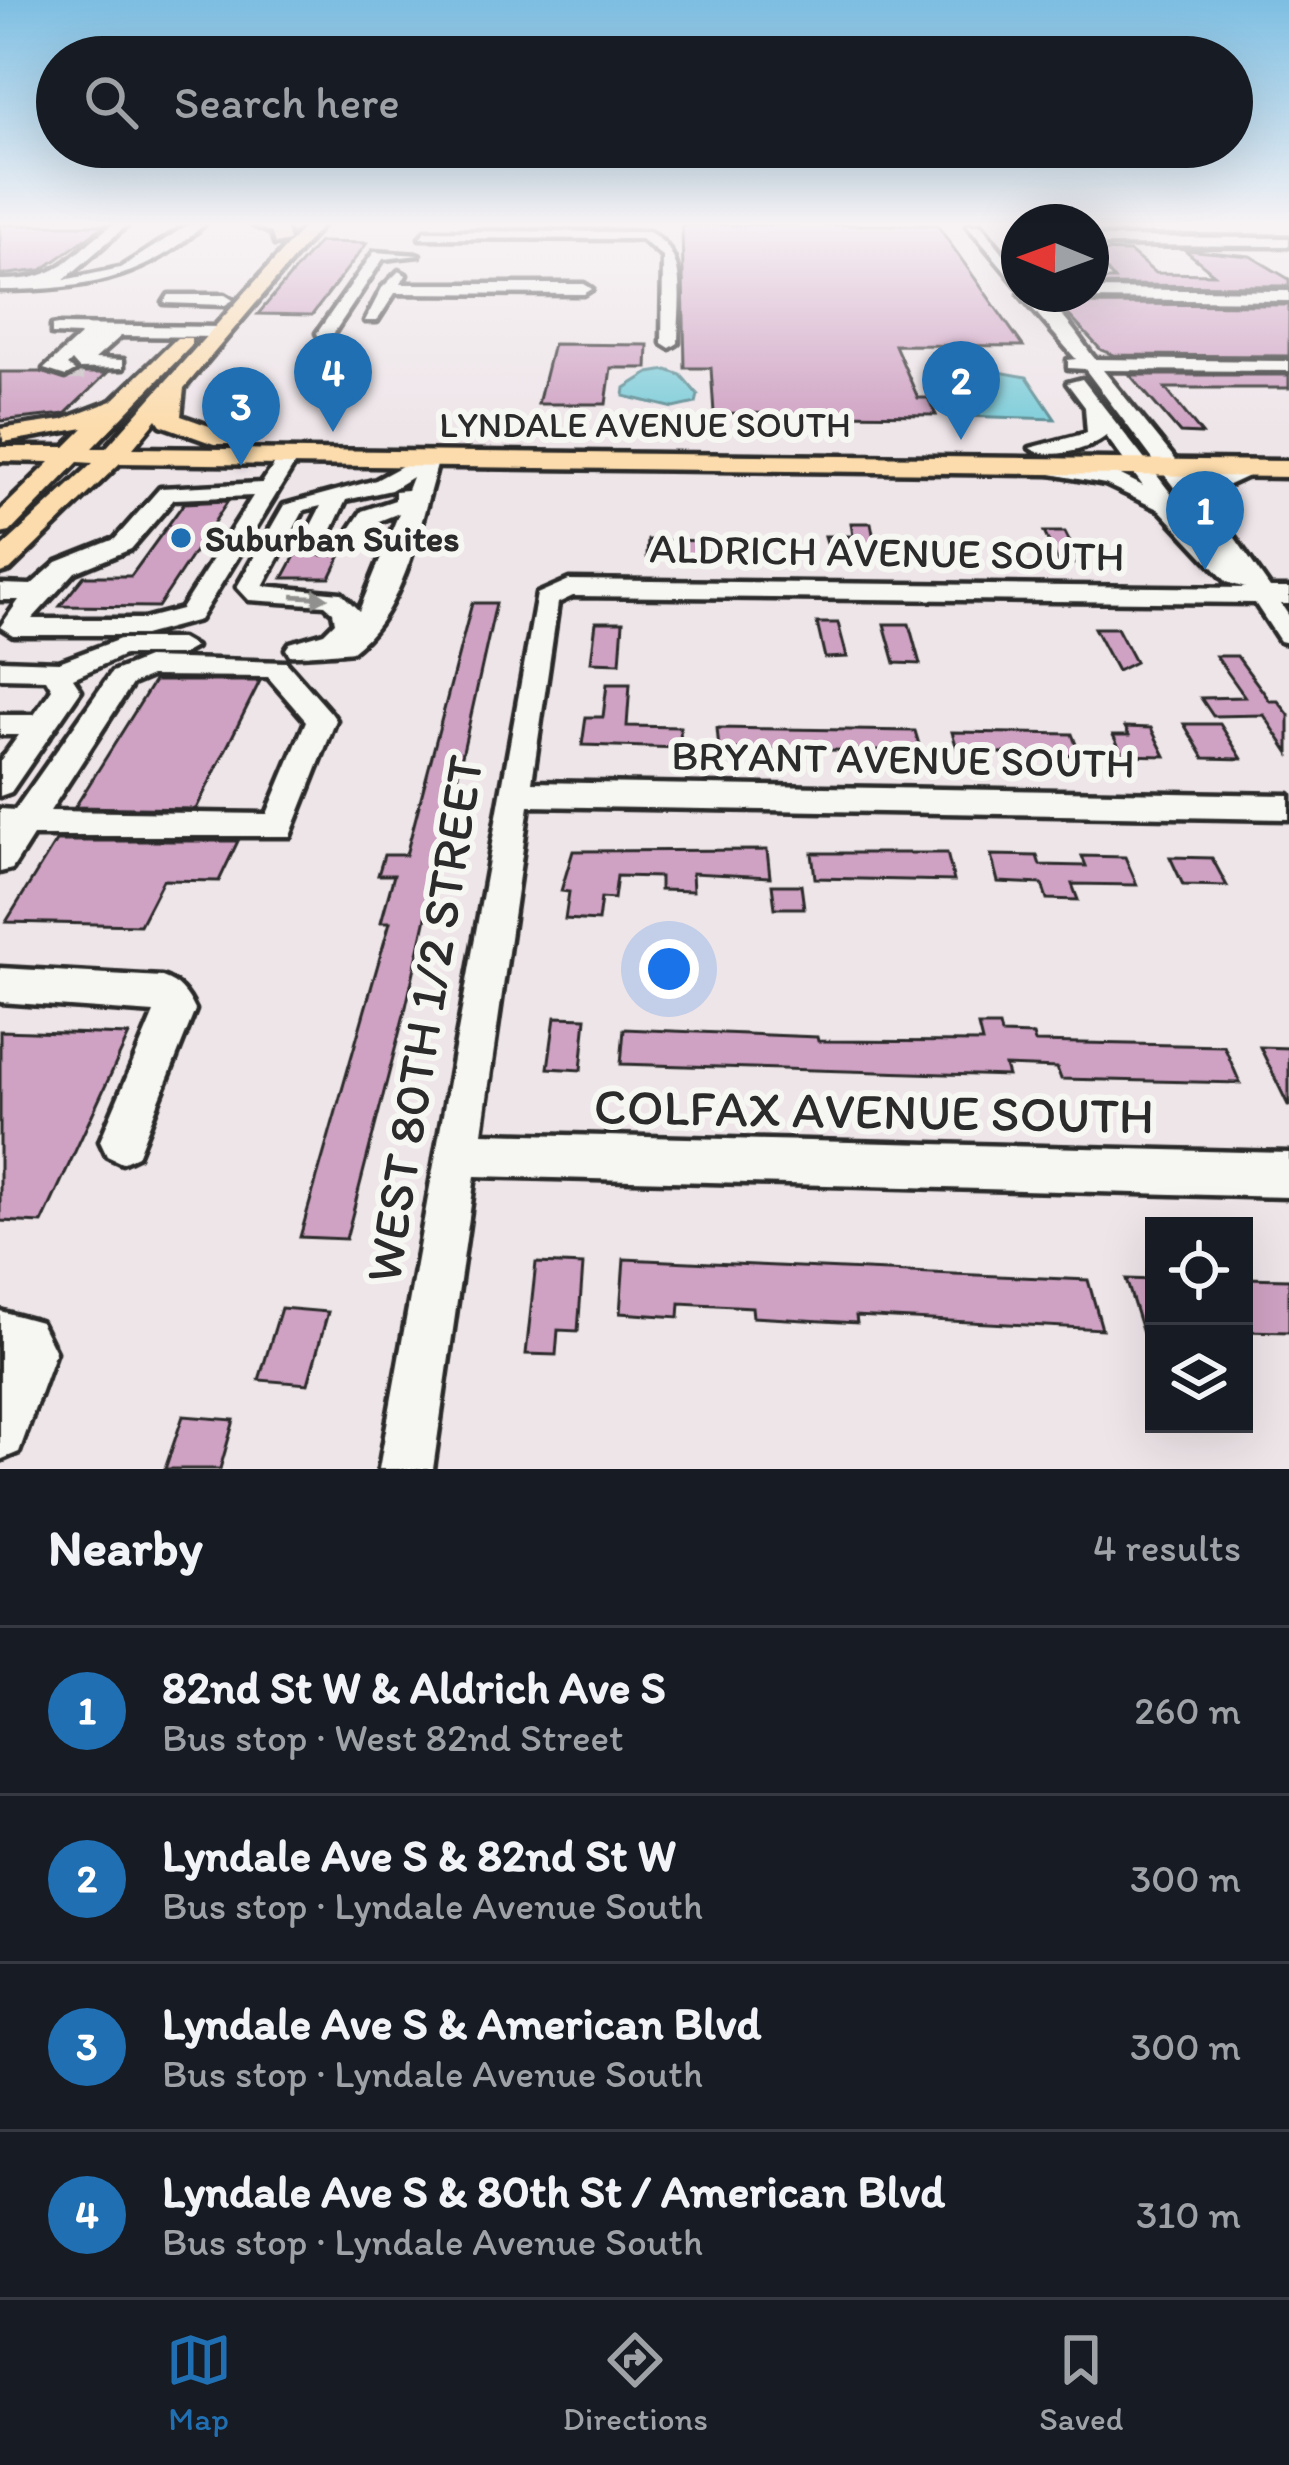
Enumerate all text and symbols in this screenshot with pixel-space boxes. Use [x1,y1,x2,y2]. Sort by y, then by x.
search box [36,36,1253,168]
icon: search [78,69,144,135]
text: Search here [174,75,400,129]
north arrow [1001,204,1109,312]
pin: 4 [294,333,372,432]
pin: 2 [922,341,1000,440]
pin: 3 [202,367,280,466]
street label: LYNDALE AVENUE SOUTH [439,403,851,446]
pin: 1 [1166,471,1244,570]
place label: Suburban Suites [205,517,459,560]
street label: ALDRICH AVENUE SOUTH [649,522,1125,582]
marker: Suburban Suites [168,525,194,551]
one-way arrow [292,588,330,607]
street label: BRYANT AVENUE SOUTH [671,729,1135,789]
street label: WEST 80TH 1/2 STREET [352,751,496,1287]
your location [639,939,699,999]
street label: COLFAX AVENUE SOUTH [593,1076,1155,1146]
map controls [1145,1217,1253,1433]
button: locate [1145,1217,1253,1325]
button: layers [1145,1325,1253,1433]
text: Nearby [48,1517,203,1578]
text: 4 results [1093,1524,1241,1571]
text: 82nd St W & Aldrich Ave S [162,1660,666,1714]
text: 1 [78,1687,96,1734]
text: 260 m [1134,1687,1241,1734]
text: Bus stop · West 82nd Street [162,1714,624,1761]
text: Lyndale Ave S & 82nd St W [162,1828,676,1882]
text: 2 [77,1855,97,1902]
text: 300 m [1130,1855,1241,1902]
text: Bus stop · Lyndale Avenue South [162,1882,703,1929]
text: Lyndale Ave S & American Blvd [162,1996,761,2050]
text: 3 [76,2023,98,2070]
text: 300 m [1130,2023,1241,2070]
text: Bus stop · Lyndale Avenue South [162,2050,703,2097]
text: Lyndale Ave S & 80th St / American Blvd [162,2164,945,2218]
text: 4 [75,2191,99,2238]
text: 310 m [1136,2191,1241,2238]
text: Bus stop · Lyndale Avenue South [162,2218,703,2265]
tab: Map [166,2327,232,2438]
tab: Directions [563,2327,708,2438]
tab: Saved [1039,2327,1123,2438]

